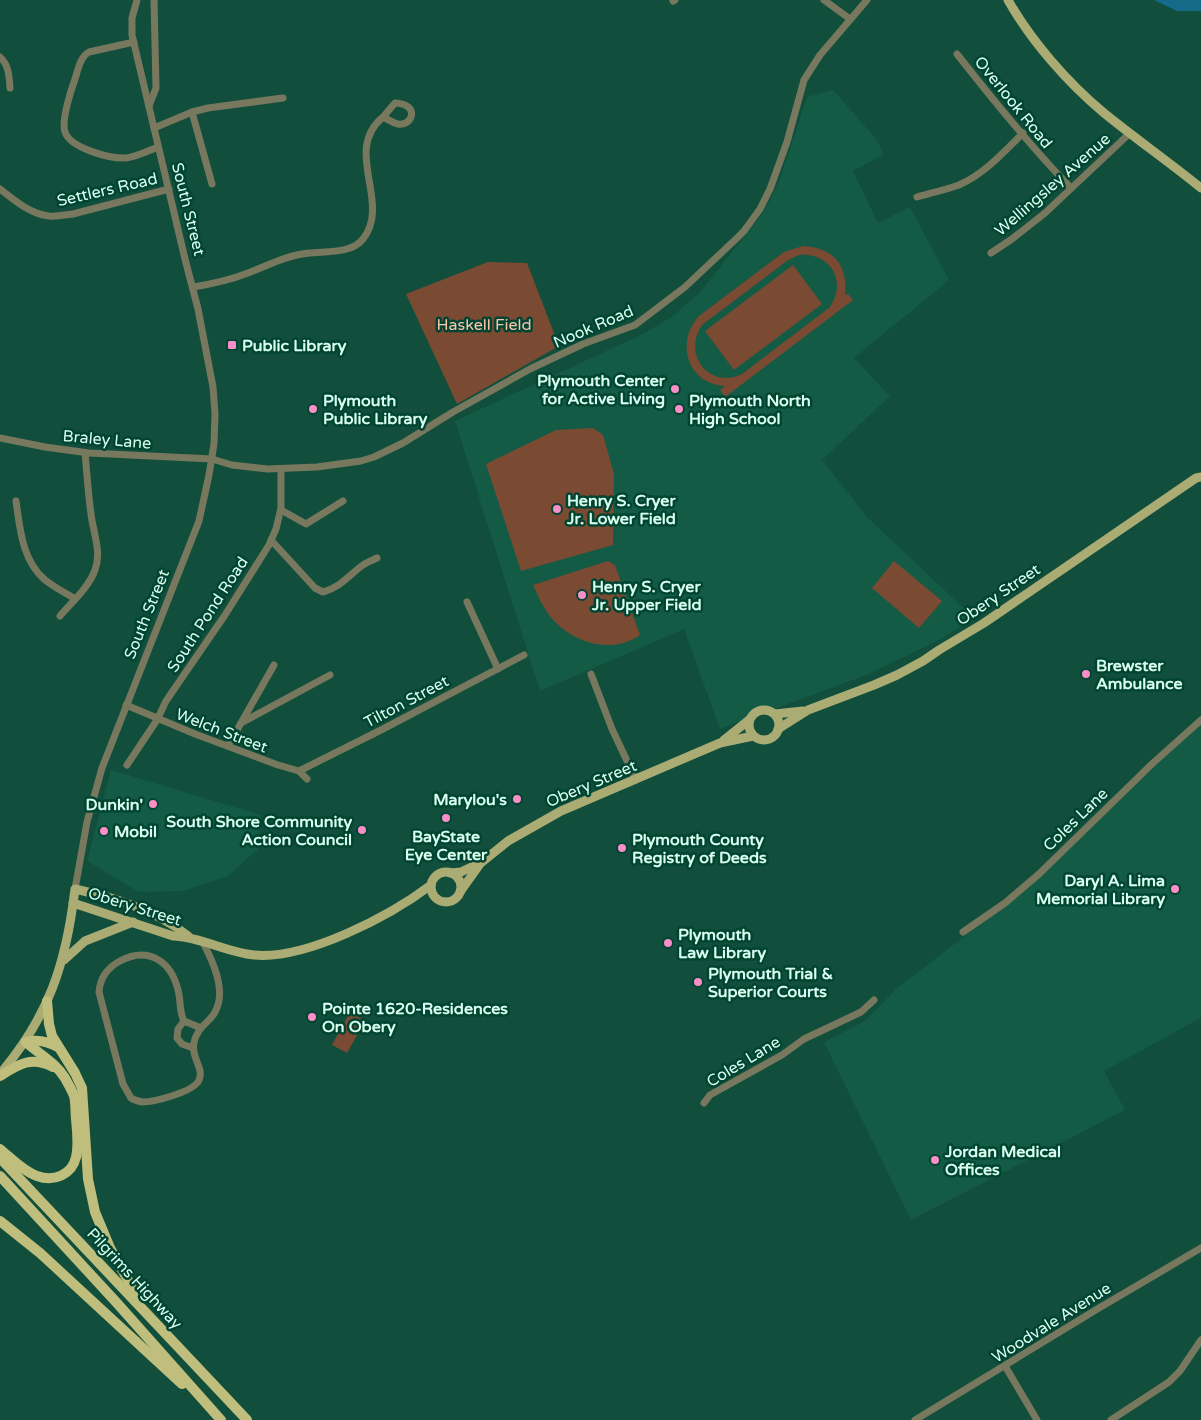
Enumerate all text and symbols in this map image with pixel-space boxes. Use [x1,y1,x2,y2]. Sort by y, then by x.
street label: Overlook Road [970,52,1057,153]
street label: Wellingsley Avenue [991,129,1115,241]
street label: South Street [167,161,209,258]
street label: Settlers Road [55,169,159,211]
street label: Nook Road [550,301,636,353]
park label: Haskell Field [436,315,532,335]
place label: Public Library [242,336,347,356]
marker: Public Library [226,339,238,351]
place label: Plymouth Center for Active Living [537,371,666,409]
marker: Plymouth Center for Active Living [669,383,681,395]
place label: Plymouth Public Library [323,391,428,429]
place label: Plymouth North High School [689,391,811,429]
marker: Plymouth Public Library [307,403,319,415]
marker: Plymouth North High School [673,403,685,415]
street label: Braley Lane [62,426,152,454]
place label: Henry S. Cryer Jr. Lower Field [566,491,676,529]
marker: Henry S. Cryer Jr. Lower Field [551,503,563,515]
street label: South Pond Road [163,553,253,676]
street label: Obery Street [953,560,1044,630]
street label: South Street [120,567,174,662]
place label: Henry S. Cryer Jr. Upper Field [591,577,701,615]
marker: Henry S. Cryer Jr. Upper Field [576,589,588,601]
place label: Brewster Ambulance [1096,656,1183,694]
marker: Brewster Ambulance [1080,668,1092,680]
street label: Tilton Street [361,671,452,733]
street label: Welch Street [173,704,270,758]
street label: Obery Street [543,756,640,812]
street label: Coles Lane [1039,784,1112,856]
place label: Marylou's [433,790,507,810]
marker: Marylou's [511,793,523,805]
place label: Dunkin' [86,795,143,815]
marker: Dunkin' [147,798,159,810]
place label: South Shore Community Action Council [166,812,352,850]
marker: BayState Eye Center [440,812,452,824]
place label: Mobil [114,822,157,842]
marker: South Shore Community Action Council [356,824,368,836]
marker: Mobil [98,825,110,837]
place label: BayState Eye Center [405,827,488,865]
place label: Plymouth County Registry of Deeds [632,830,767,868]
marker: Plymouth County Registry of Deeds [616,842,628,854]
place label: Daryl A. Lima Memorial Library [1036,871,1165,909]
street label: Obery Street [86,883,184,931]
marker: Daryl A. Lima Memorial Library [1169,883,1181,895]
place label: Plymouth Law Library [678,925,766,963]
marker: Plymouth Law Library [662,937,674,949]
place label: Plymouth Trial & Superior Courts [708,964,833,1002]
marker: Plymouth Trial & Superior Courts [692,976,704,988]
place label: Pointe 1620-Residences On Obery [322,999,508,1037]
marker: Pointe 1620-Residences On Obery [306,1011,318,1023]
street label: Coles Lane [703,1032,784,1092]
place label: Jordan Medical Offices [944,1142,1061,1180]
marker: Jordan Medical Offices [929,1154,941,1166]
street label: Pilgrims Highway [82,1224,187,1334]
street label: Woodvale Avenue [988,1278,1115,1368]

